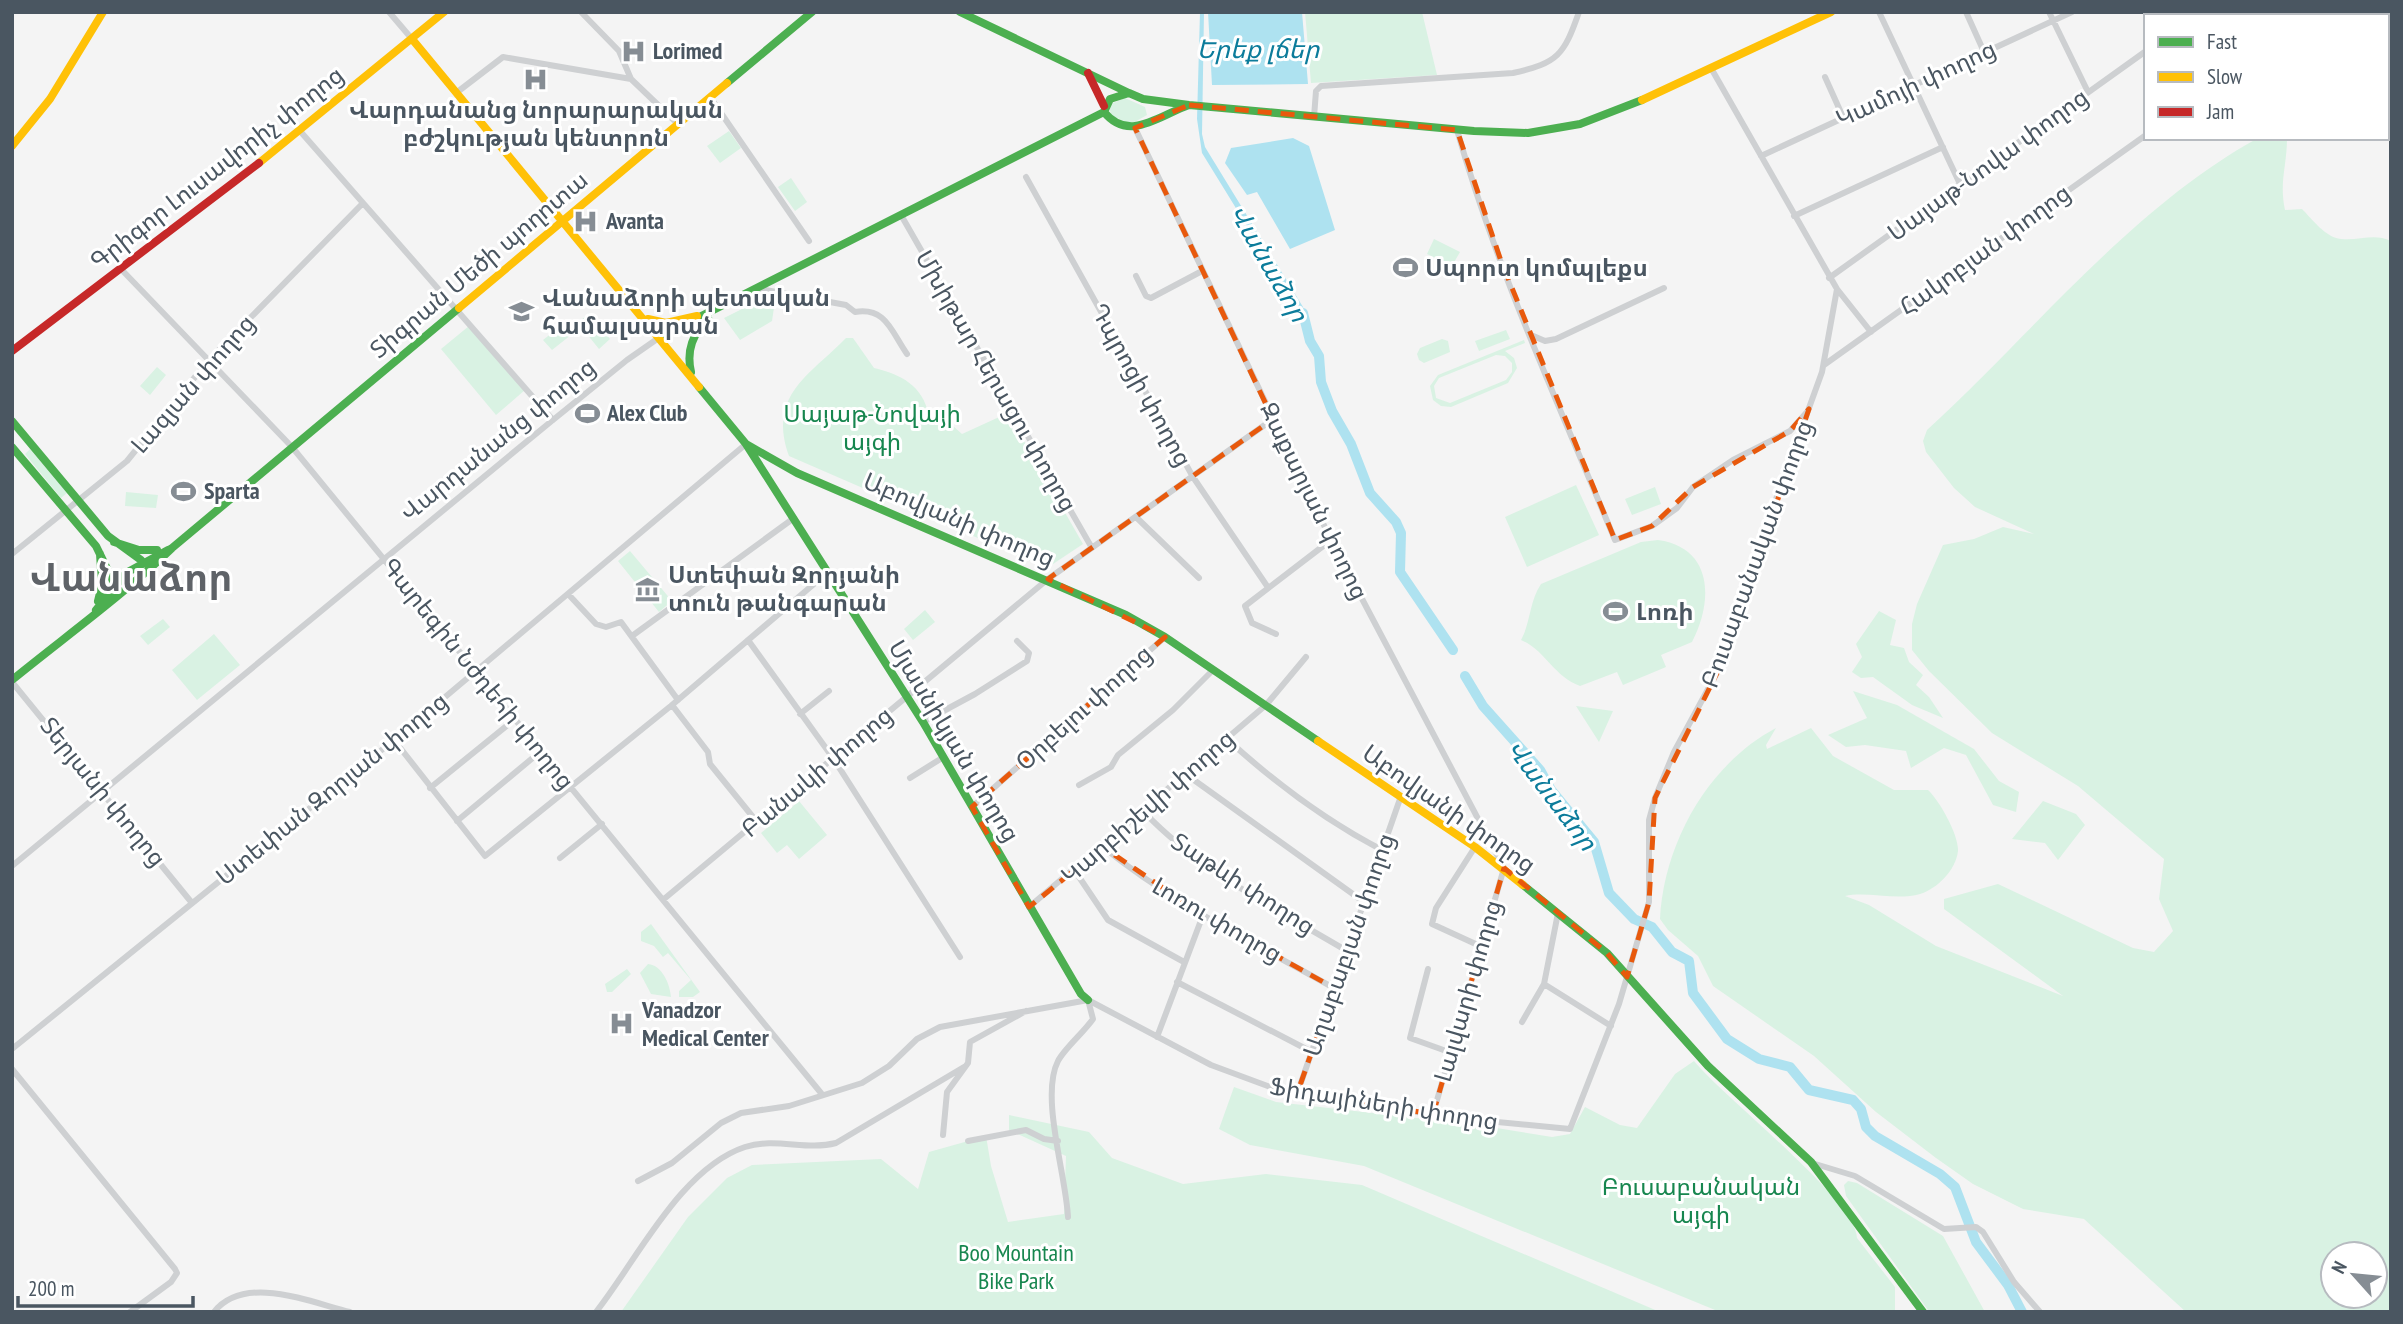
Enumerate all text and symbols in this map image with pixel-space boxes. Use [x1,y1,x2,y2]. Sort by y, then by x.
legend [2144,14,2389,140]
text: Fast [2207,28,2237,55]
water label: Երեք լճեր [1196,32,1320,65]
street label: Կամոյի փողոց [1831,33,2001,134]
place label: Lorimed [653,35,723,66]
hospital icon: Lorimed [619,37,647,65]
street label: Գրիգոր Լուսավորիչ փողոց [84,59,350,276]
text: Slow [2207,63,2243,90]
hospital icon: Վարդանանց նորարարական բժշկության կենտրոն [522,65,550,93]
street label: Սայաթ-Նովա փողոց [1881,81,2094,248]
place label: Վարդանանց նորարարական բժշկության կենտրոն [349,94,723,153]
text: Jam [2206,98,2234,125]
street label: Տիգրան Մեծի պողոտա [363,164,594,365]
street label: Հակոբյան փողոց [1893,177,2077,322]
water label: Վանաձոր [1223,198,1317,328]
place label: Avanta [605,205,664,236]
hospital icon: Avanta [572,207,600,235]
street label: Մխիթար Հերացու փողոց [909,244,1084,517]
place label: Սպորտ կոմպլեքս [1425,252,1648,283]
sports icon: Սպորտ կոմպլեքս [1391,254,1419,282]
place label: Վանաձորի պետական համալսարան [542,282,830,341]
school or university icon: Վանաձորի պետական համալսարան [508,298,536,326]
street label: Դպրոցի փողոց [1084,298,1199,472]
street label: Լազյան փողոց [124,308,261,460]
street label: Վարդանանց փողոց [394,351,602,528]
place label: Alex Club [606,397,688,428]
street label: Զաքարյան փողոց [1253,397,1376,605]
park label: Սայաթ-Նովայի այգի [783,398,961,457]
sports icon: Alex Club [573,399,601,427]
street label: Բուսաբանական փողոց [1694,416,1819,692]
street label: Աբովյանի փողոց [859,465,1060,574]
place label: Sparta [204,475,260,506]
sports icon: Sparta [170,477,198,505]
street label: Գարեգին Նժդեհի փողոց [375,551,582,796]
district label: Վանաձոր [29,552,233,601]
place label: Ստեփան Զորյանի տուն թանգարան [668,559,900,618]
museum icon: Ստեփան Զորյանի տուն թանգարան [634,575,662,603]
place label: Լոռի [1636,596,1694,627]
sports icon: Լոռի [1602,598,1630,626]
street label: Մյասնիկյան փողոց [882,634,1027,847]
street label: Օրբելու փողոց [1009,638,1158,777]
street label: Ստեփան Զորյան փողոց [209,685,454,892]
street label: Բանակի փողոց [735,699,899,844]
street label: Տերյանի փողոց [34,711,173,873]
street label: Կարբիշեվի փողոց [1055,723,1241,890]
water label: Վանաձոր [1500,733,1605,857]
street label: Աբովյանի փողոց [1356,737,1542,880]
street label: Տաթևի փողոց [1165,826,1321,942]
street label: Աղաբաբյան փողոց [1296,829,1401,1061]
street label: Լոռու փողոց [1147,870,1288,969]
street label: Լալվարի փողոց [1427,896,1508,1085]
place label: Vanadzor Medical Center [641,994,770,1053]
hospital icon: Vanadzor Medical Center [608,1010,636,1038]
street label: Ֆիդայիների փողոց [1268,1070,1501,1137]
park label: Բուսաբանական այգի [1602,1171,1800,1230]
park label: Boo Mountain Bike Park [958,1237,1074,1296]
north arrow [2319,1240,2389,1310]
text: N [2326,1257,2352,1277]
scale bar [18,1264,192,1308]
text: 200 m [28,1275,74,1302]

